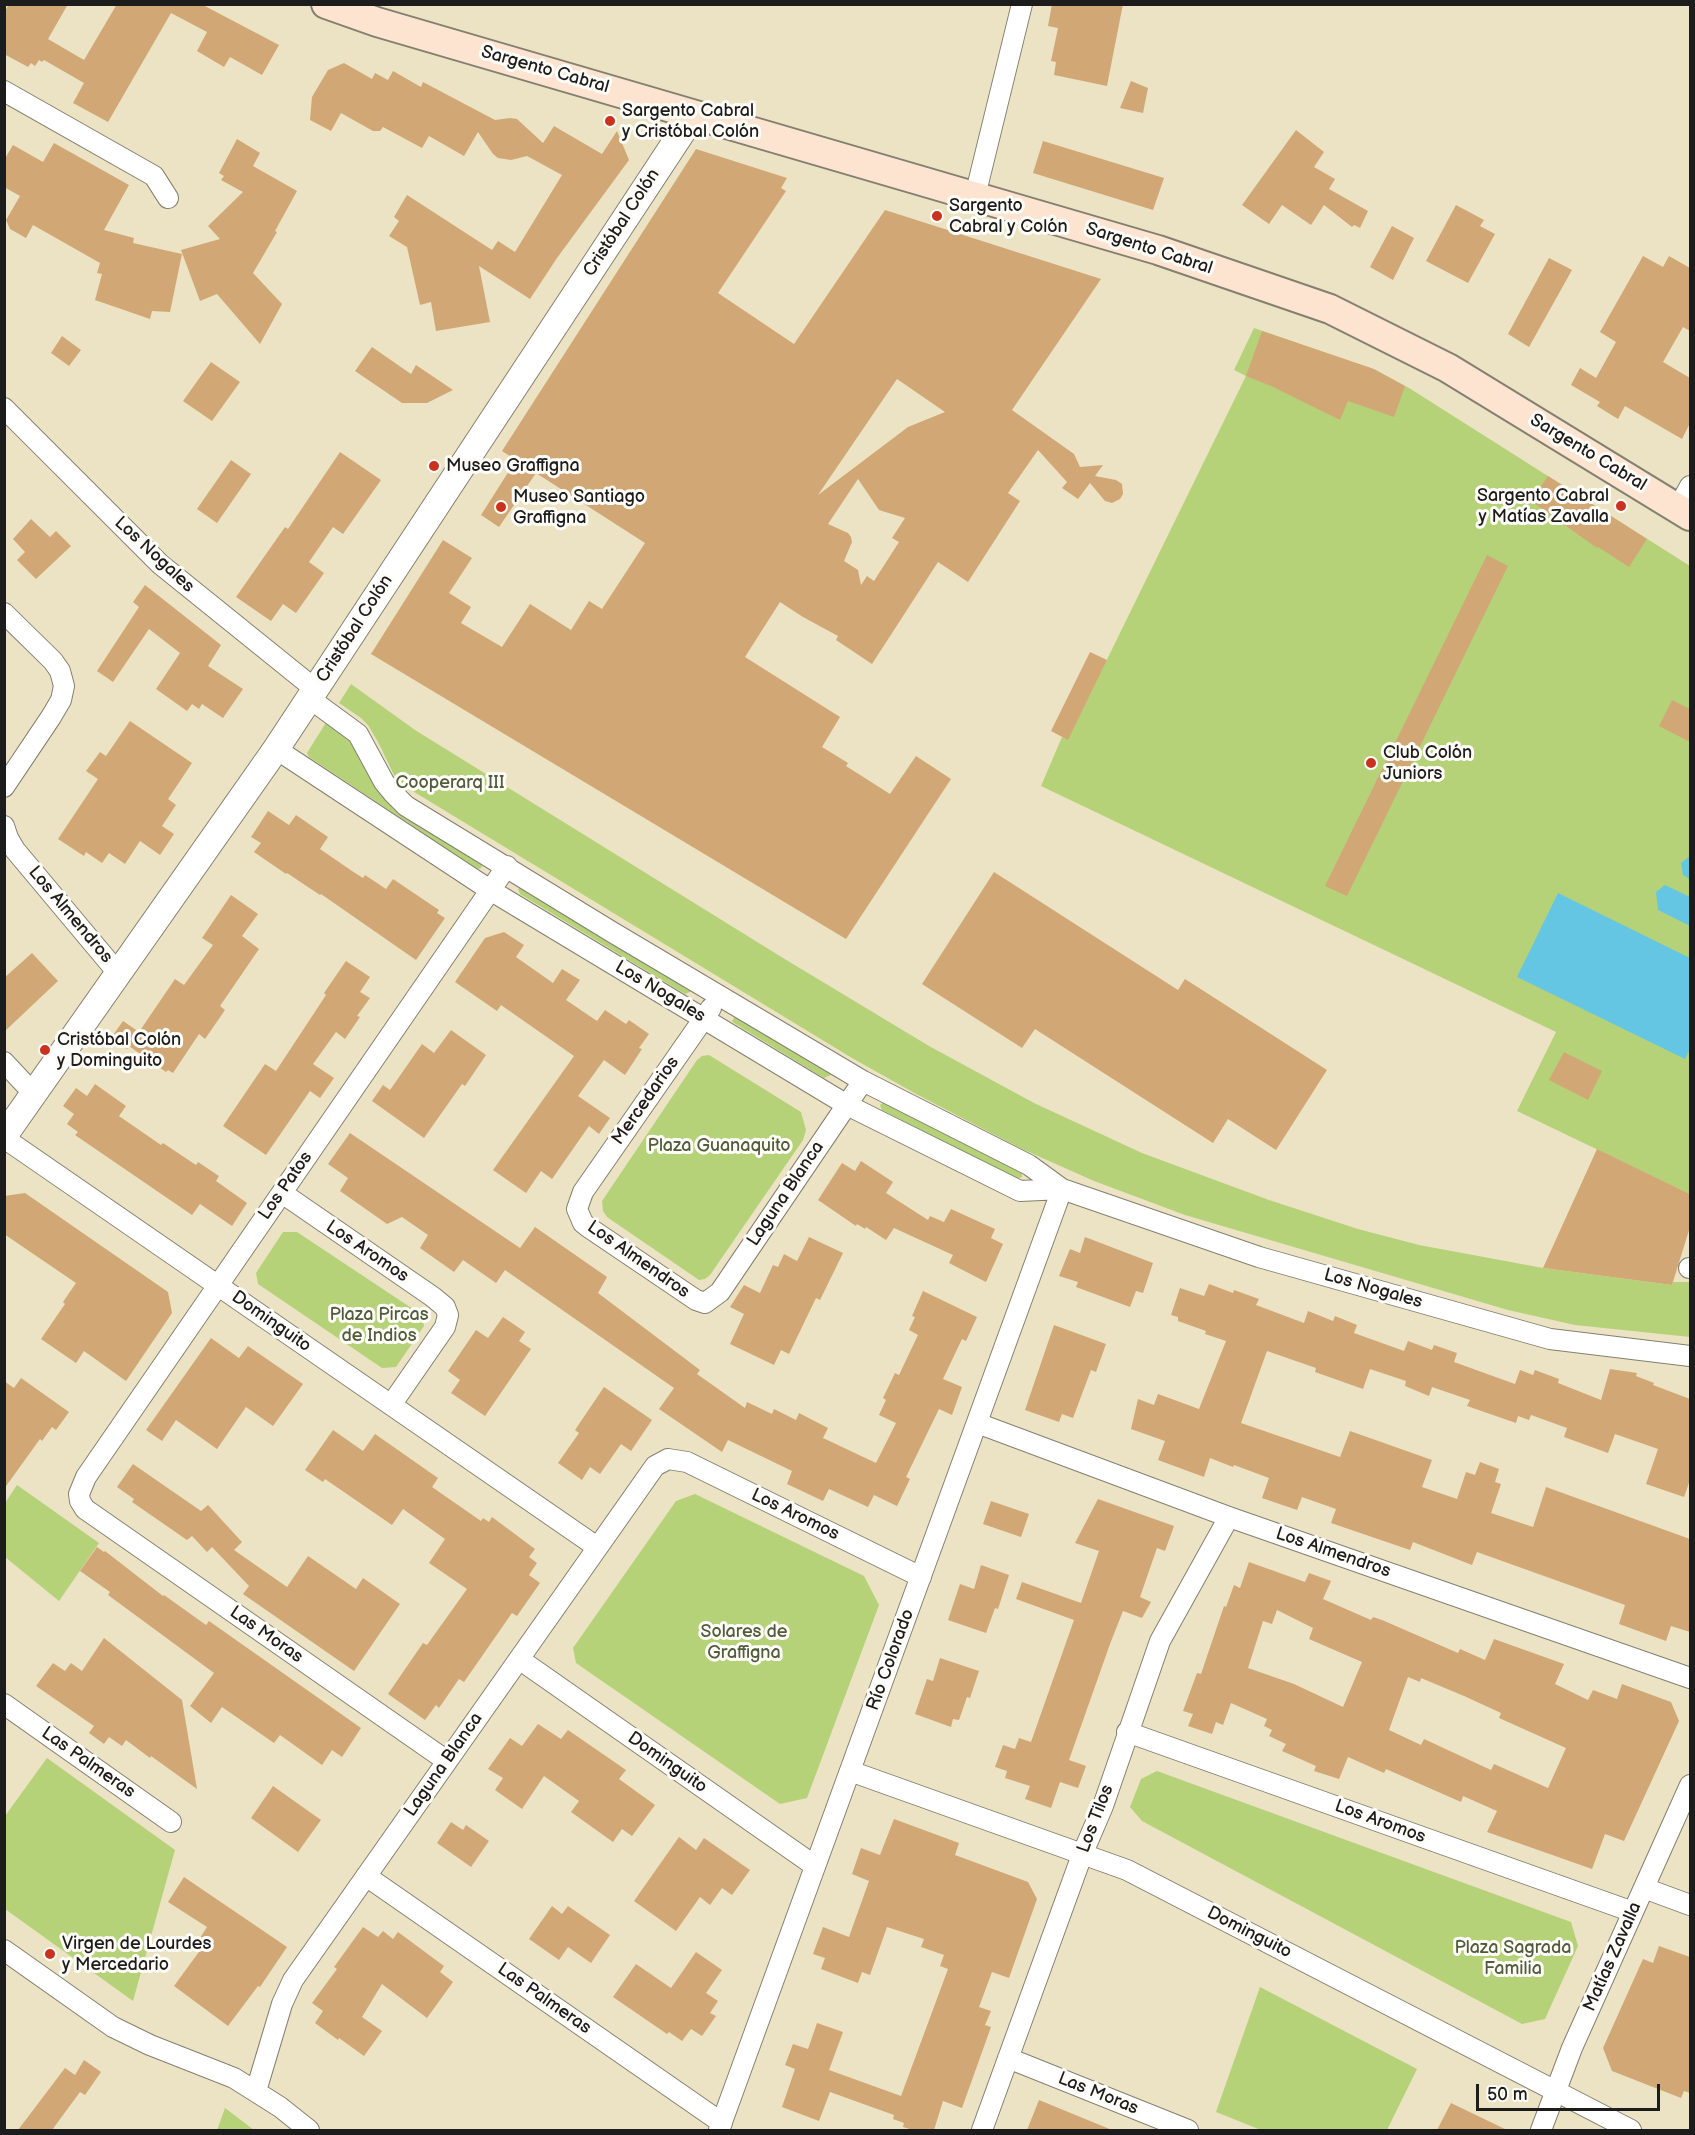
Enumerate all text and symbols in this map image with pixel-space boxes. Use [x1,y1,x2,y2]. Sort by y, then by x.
street label: Sargento Cabral [479,41,611,99]
place label: Sargento Cabral y Cristóbal Colón [622,100,759,142]
marker: Sargento Cabral y Cristóbal Colón [603,114,617,128]
street label: Cristóbal Colón [579,165,665,281]
place label: Sargento Cabral y Colón [949,195,1068,238]
marker: Sargento Cabral y Colón [930,209,944,223]
street label: Sargento Cabral [1083,218,1215,280]
street label: Sargento Cabral [1526,410,1650,496]
place label: Museo Graffigna [446,455,580,477]
marker: Museo Graffigna [427,459,441,473]
place label: Sargento Cabral y Matías Zavalla [1477,485,1609,528]
place label: Museo Santiago Graffigna [513,486,645,528]
marker: Sargento Cabral y Matías Zavalla [1614,499,1628,513]
marker: Museo Santiago Graffigna [494,500,508,514]
street label: Los Nogales [109,512,199,598]
street label: Cristóbal Colón [312,571,398,687]
place label: Club Colón Juniors [1383,742,1472,784]
marker: Club Colón Juniors [1364,756,1378,770]
park label: Cooperarq III [396,772,504,794]
street label: Los Almendros [23,862,117,968]
street label: Los Nogales [611,957,709,1027]
place label: Cristóbal Colón y Dominguito [57,1029,181,1072]
marker: Cristóbal Colón y Dominguito [38,1043,52,1057]
street label: Mercedarios [608,1053,684,1149]
park label: Plaza Guanaquito [648,1135,790,1157]
street label: Laguna Blanca [743,1137,829,1251]
street label: Los Patos [255,1148,317,1224]
street label: Los Aromos [322,1216,412,1288]
street label: Los Almendros [583,1217,693,1303]
street label: Los Nogales [1321,1265,1425,1313]
street label: Dominguito [227,1287,315,1357]
park label: Plaza Pircas de Indios [329,1304,429,1346]
street label: Los Aromos [747,1484,843,1546]
street label: Los Almendros [1273,1523,1393,1583]
street label: Las Moras [225,1602,307,1668]
street label: Río Colorado [863,1606,919,1714]
park label: Solares de Graffigna [701,1621,787,1664]
street label: Laguna Blanca [400,1709,488,1821]
street label: Las Palmeras [37,1723,139,1803]
street label: Dominguito [623,1728,711,1798]
street label: Los Tilos [1073,1782,1119,1856]
street label: Los Aromos [1332,1796,1428,1848]
street label: Matías Zavalla [1579,1899,1647,2015]
street label: Dominguito [1203,1902,1295,1964]
place label: Virgen de Lourdes y Mercedario [62,1933,211,1976]
park label: Plaza Sagrada Familia [1454,1937,1572,1980]
marker: Virgen de Lourdes y Mercedario [43,1947,57,1961]
street label: Las Palmeras [493,1959,595,2039]
street label: Las Moras [1055,2068,1141,2120]
scale bar [1479,2072,1664,2110]
text: 50 m [1487,2084,1528,2105]

